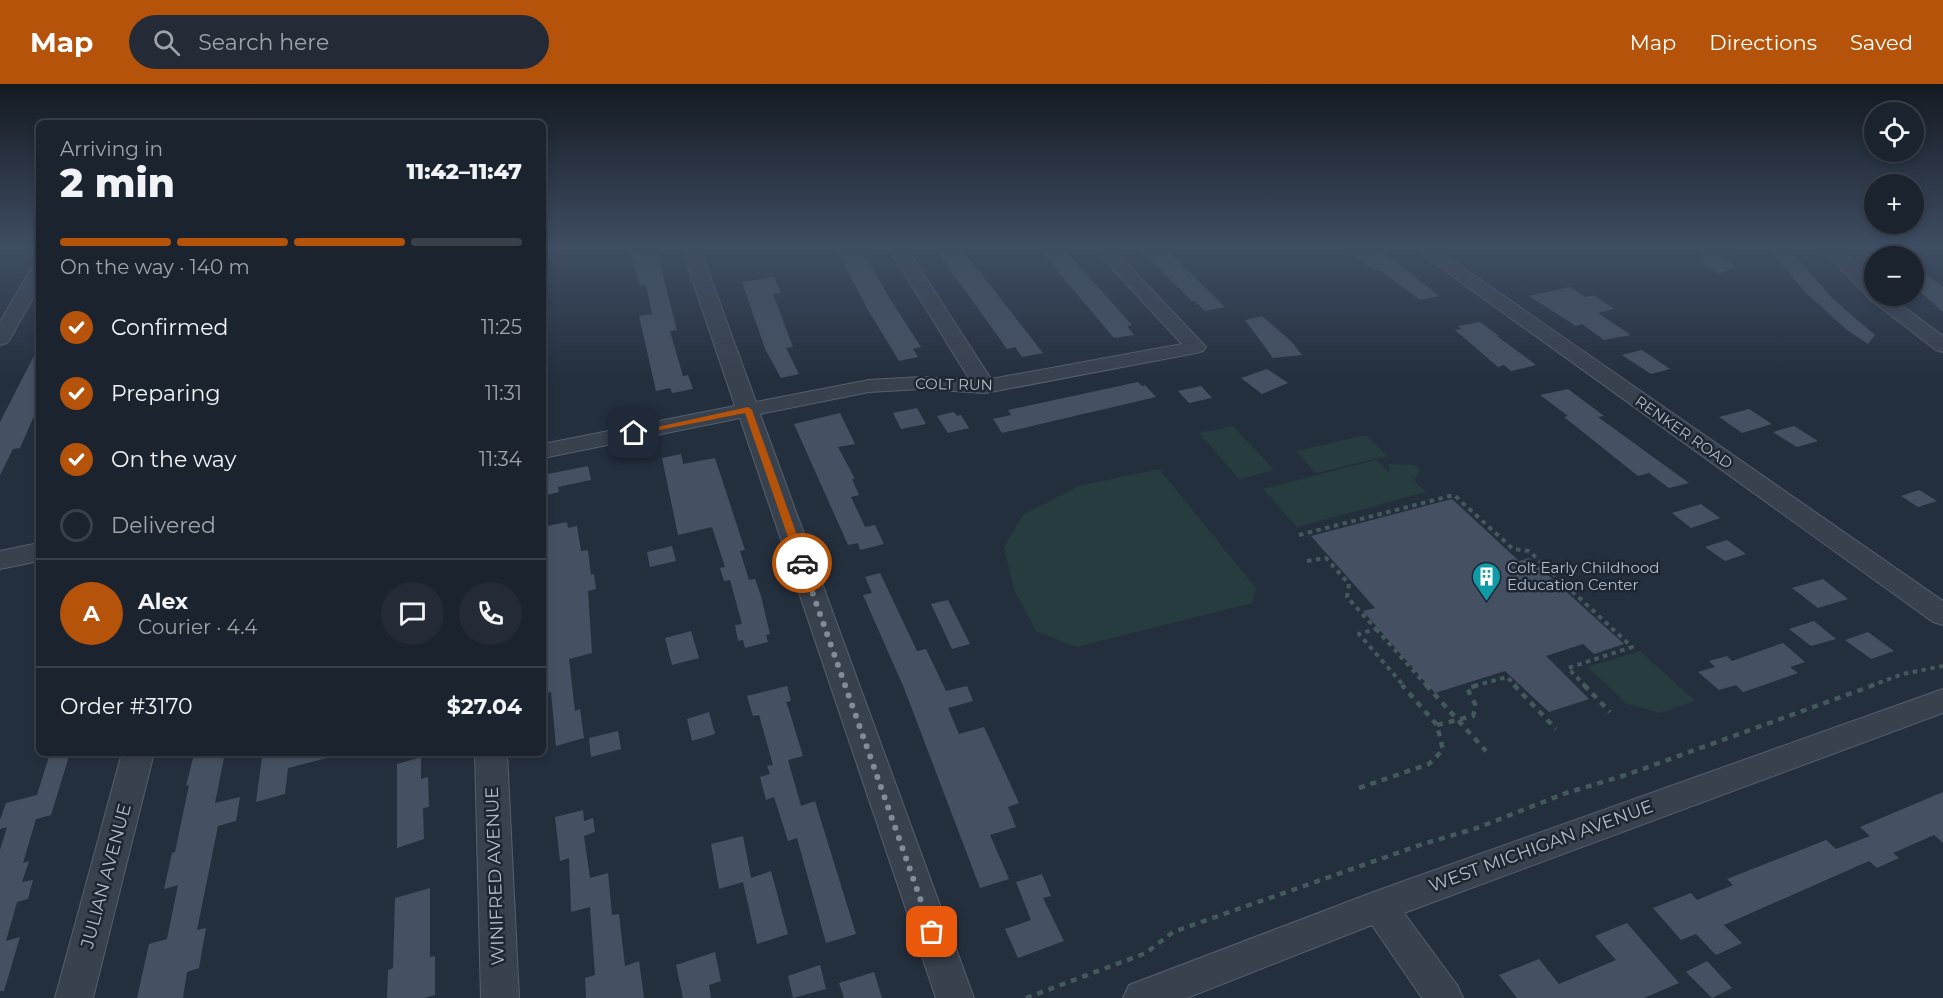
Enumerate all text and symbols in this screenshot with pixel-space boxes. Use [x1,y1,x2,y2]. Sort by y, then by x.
search box [129,15,549,69]
text: Map [30,25,93,59]
icon: search [150,26,183,59]
text: Search here [198,29,329,56]
text: Map [1630,30,1676,55]
text: Directions [1709,30,1817,55]
text: Saved [1850,30,1913,55]
map controls [1864,102,1924,306]
button: locate [1864,102,1924,162]
text: Arriving in [60,137,163,161]
text: 11:42–11:47 [406,158,522,185]
text: 2 min [60,159,175,207]
button: + [1864,174,1924,234]
button: − [1864,246,1924,306]
text: On the way · 140 m [60,255,250,279]
icon: check [60,311,93,344]
text: Confirmed [111,314,228,341]
text: 11:25 [481,315,522,339]
street label: COLT RUN [915,374,993,394]
icon: check [60,377,93,410]
text: Preparing [111,380,220,407]
text: 11:31 [485,381,522,405]
street label: RENKER ROAD [1631,391,1737,473]
pin [608,407,659,458]
icon: home [617,416,650,449]
icon: check [60,443,93,476]
text: On the way [111,446,236,473]
text: 11:34 [479,447,522,471]
text: Delivered [111,512,216,539]
courier [772,533,832,593]
icon: car [786,547,819,580]
place label: Colt Early Childhood Education Center [1507,558,1659,594]
building icon: Colt Early Childhood Education Center [1470,560,1502,602]
button: chat [381,582,444,645]
button: phone [459,582,522,645]
text: Alex [138,588,188,615]
text: A [83,600,100,627]
text: Courier · 4.4 [138,615,257,639]
text: Order #3170 [60,693,193,720]
text: $27.04 [447,693,522,720]
street label: WINIFRED AVENUE [481,786,509,966]
street label: WEST MICHIGAN AVENUE [1426,795,1656,897]
street label: JULIAN AVENUE [76,801,136,952]
pin [906,906,957,957]
icon: bag [915,915,948,948]

